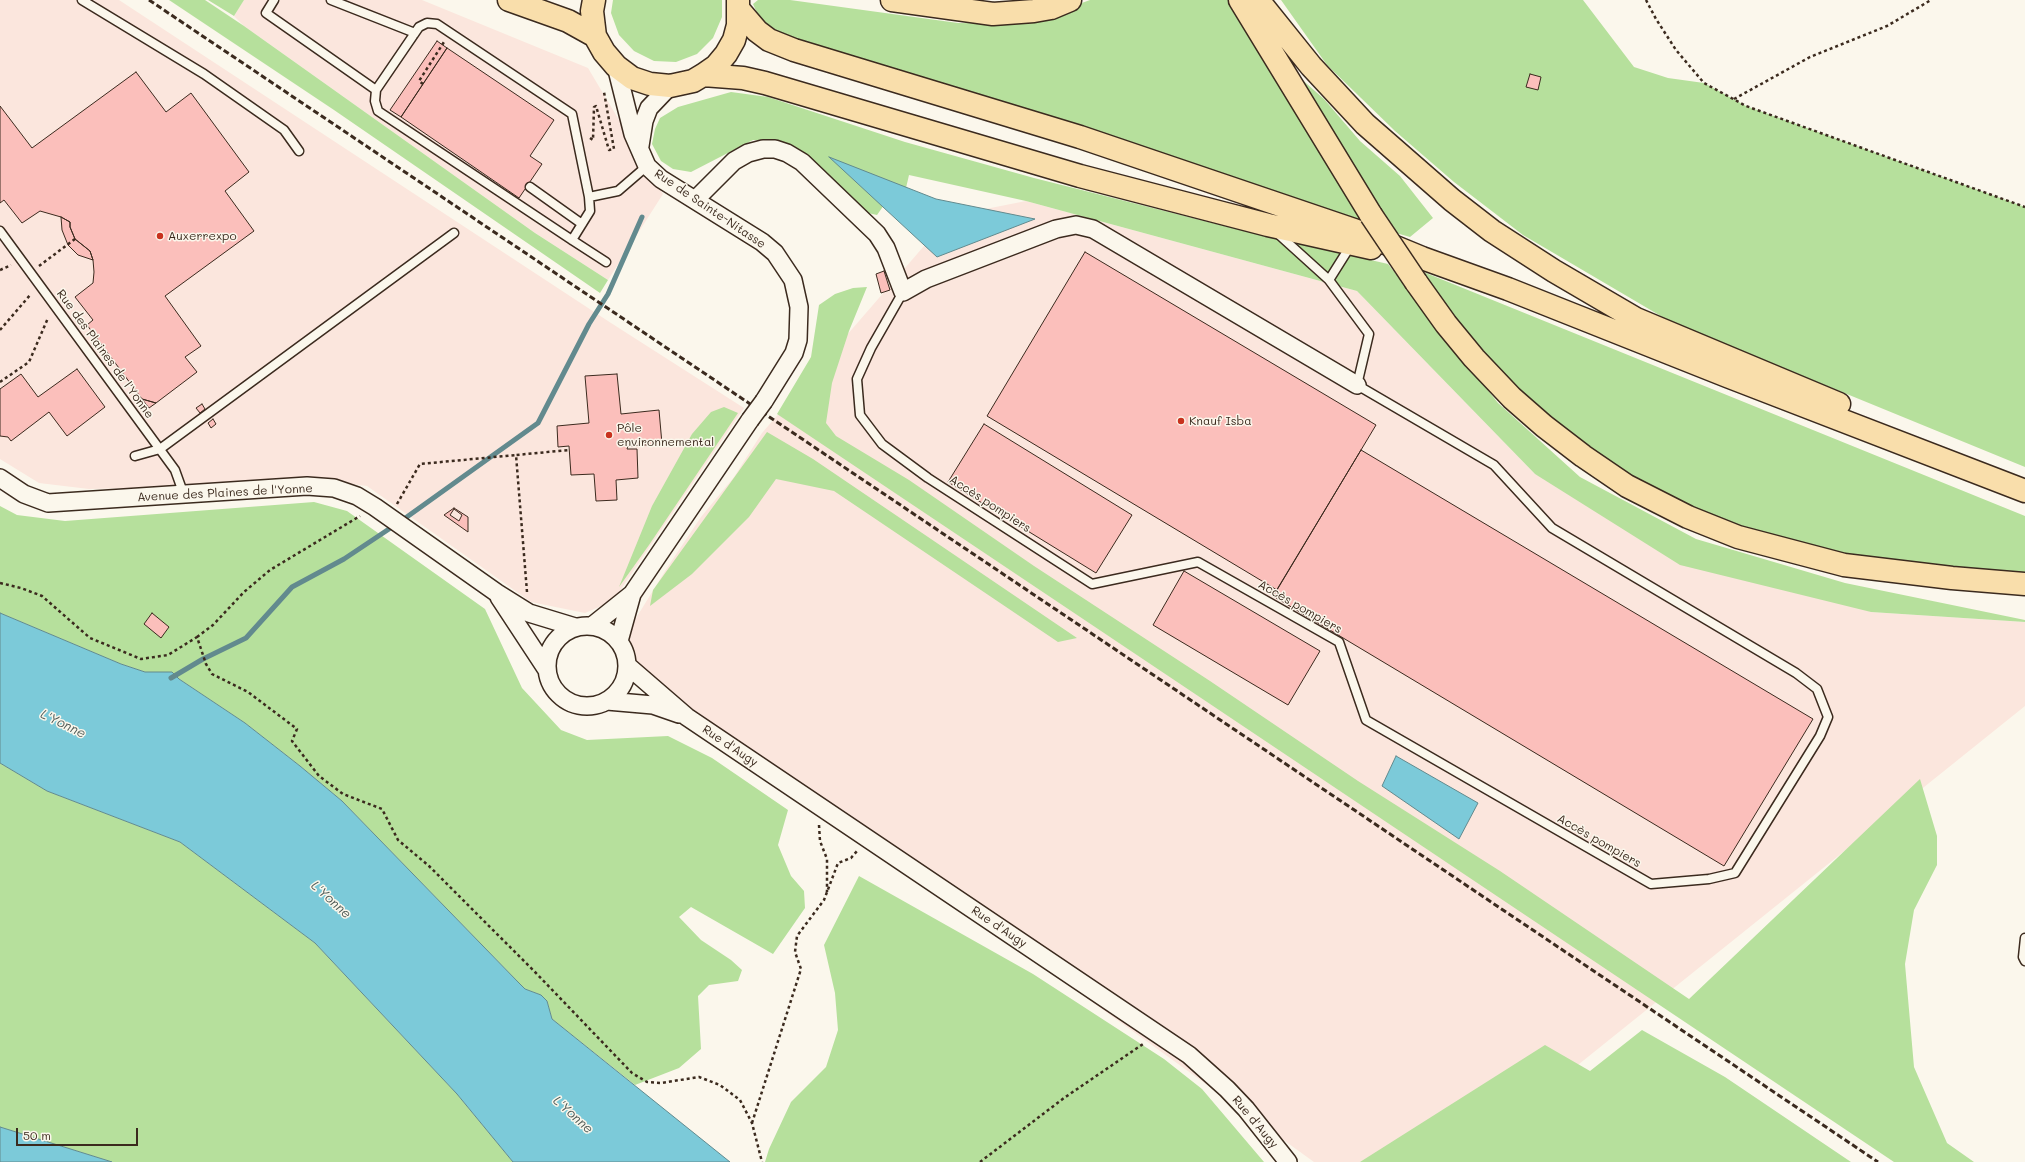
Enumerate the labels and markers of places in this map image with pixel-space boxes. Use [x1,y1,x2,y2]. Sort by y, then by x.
place label: Auxerrexpo [168,229,237,243]
marker: Auxerrexpo [155,231,165,241]
place label: Knauf Isba [1189,414,1252,428]
marker: Knauf Isba [1176,416,1186,426]
place label: Pôle environnemental [617,421,714,449]
marker: Pôle environnemental [604,430,614,440]

